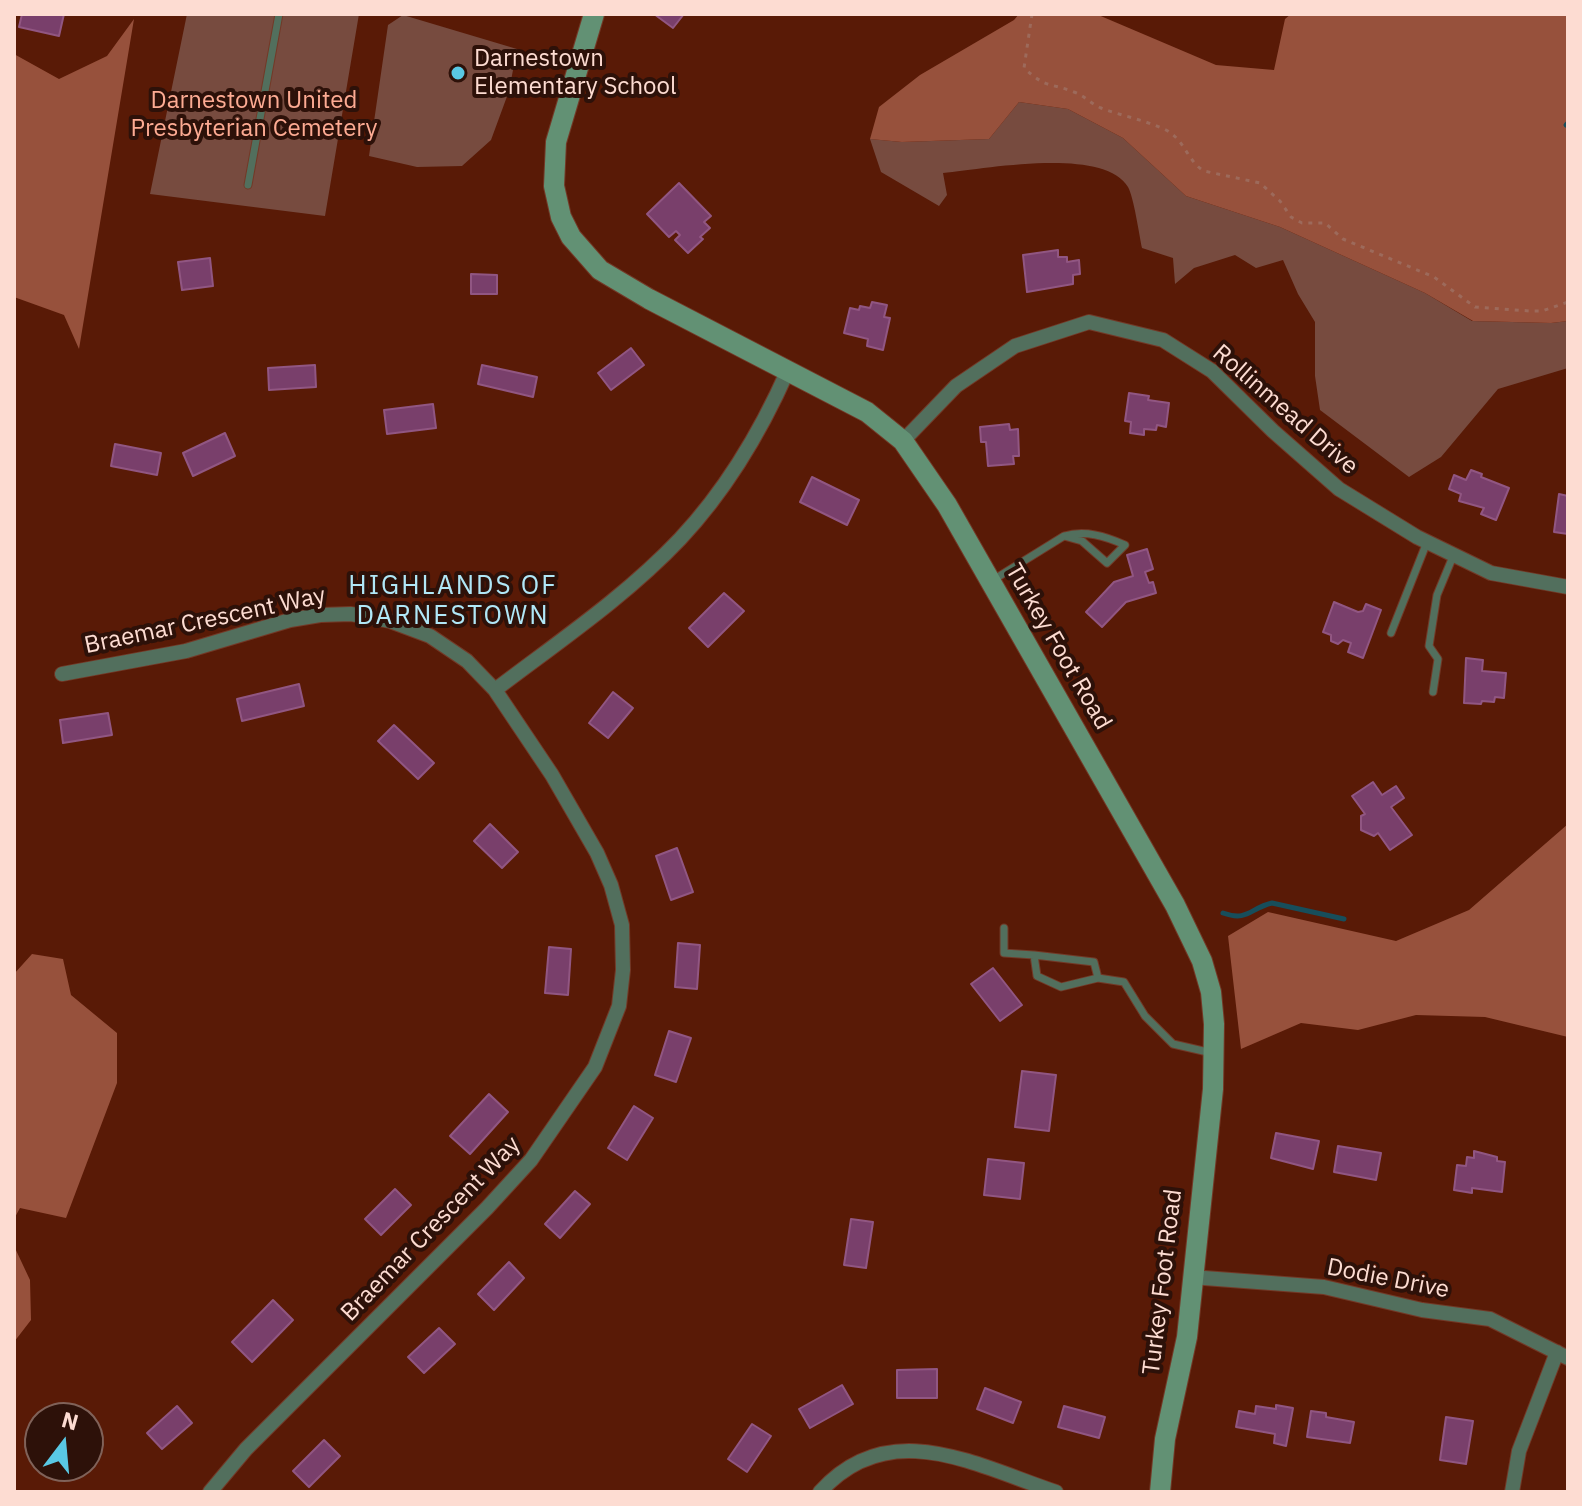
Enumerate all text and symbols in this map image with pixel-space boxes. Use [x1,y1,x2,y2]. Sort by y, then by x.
place label: Darnestown Elementary School [474,45,676,101]
marker: Darnestown Elementary School [449,64,467,82]
park label: Darnestown United Presbyterian Cemetery [131,87,377,143]
street label: Rollinmead Drive [1206,339,1364,481]
street label: Turkey Foot Road [999,559,1117,735]
district label: HIGHLANDS OF DARNESTOWN [348,570,558,632]
street label: Braemar Crescent Way [82,581,328,661]
street label: Braemar Crescent Way [335,1131,527,1327]
street label: Turkey Foot Road [1137,1188,1189,1376]
street label: Dodie Drive [1324,1253,1452,1305]
north arrow [24,1402,104,1482]
text: N [59,1404,82,1437]

